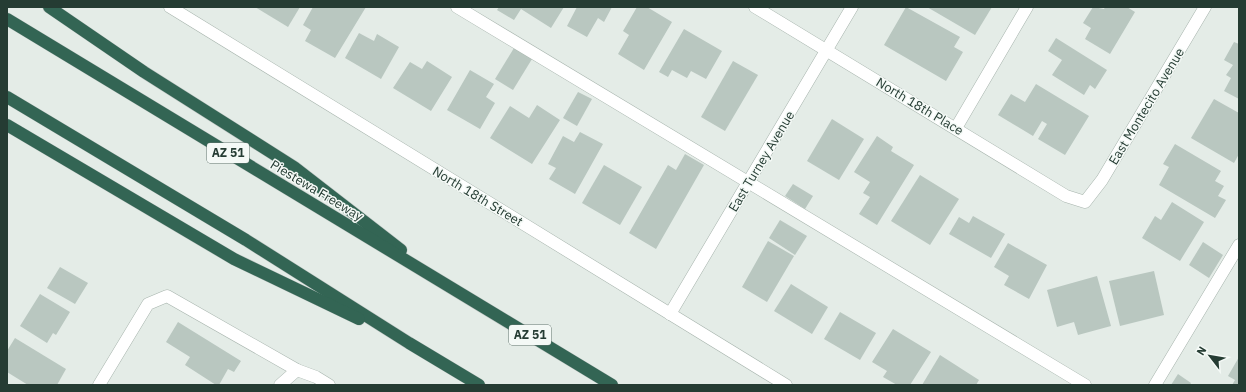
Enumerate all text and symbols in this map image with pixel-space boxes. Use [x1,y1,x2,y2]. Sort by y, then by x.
street label: East Montecito Avenue [1105,45,1188,168]
street label: North 18th Place [873,74,967,139]
street label: East Turney Avenue [725,108,798,215]
road number: AZ 51 [207,143,249,163]
street label: Piestewa Freeway [267,156,367,225]
street label: North 18th Street [429,163,526,230]
road number: AZ 51 [509,325,551,345]
north arrow [1190,336,1230,376]
text: N [1193,344,1209,358]

